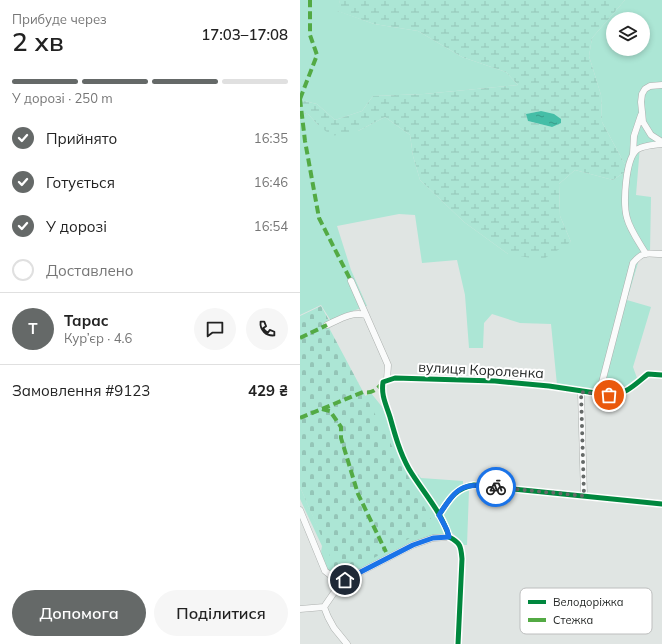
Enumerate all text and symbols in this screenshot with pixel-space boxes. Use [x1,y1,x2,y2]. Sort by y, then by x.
text: Прибуде через [12,11,107,27]
map controls [606,12,650,56]
button: layers [606,12,650,56]
text: 2 хв [12,25,64,58]
text: 17:03–17:08 [201,25,288,44]
text: У дорозі · 250 m [12,90,113,106]
icon: check [12,127,34,149]
text: Прийнято [46,129,117,148]
text: 16:35 [254,130,288,146]
icon: check [12,171,34,193]
text: Готується [46,173,115,192]
text: 16:46 [254,174,288,190]
icon: check [12,215,34,237]
text: У дорозі [46,217,107,236]
text: 16:54 [254,218,288,234]
text: Доставлено [46,261,133,280]
button: chat [194,308,236,350]
button: phone [246,308,288,350]
text: Тарас [64,311,108,330]
text: Т [28,319,38,338]
text: Кур’єр · 4.6 [64,330,132,346]
street label: вулиця Короленка [418,358,544,382]
pin [592,378,626,412]
text: Замовлення #9123 [12,381,150,400]
text: 429 ₴ [248,381,288,400]
icon: bag [598,384,620,406]
courier [476,467,516,507]
icon: bike [485,476,507,498]
pin [328,563,362,597]
icon: home [334,569,356,591]
legend [520,588,652,634]
button: Допомога [12,590,146,636]
button: Поділитися [154,590,288,636]
text: Велодоріжка [553,595,623,609]
text: Стежка [553,613,593,627]

